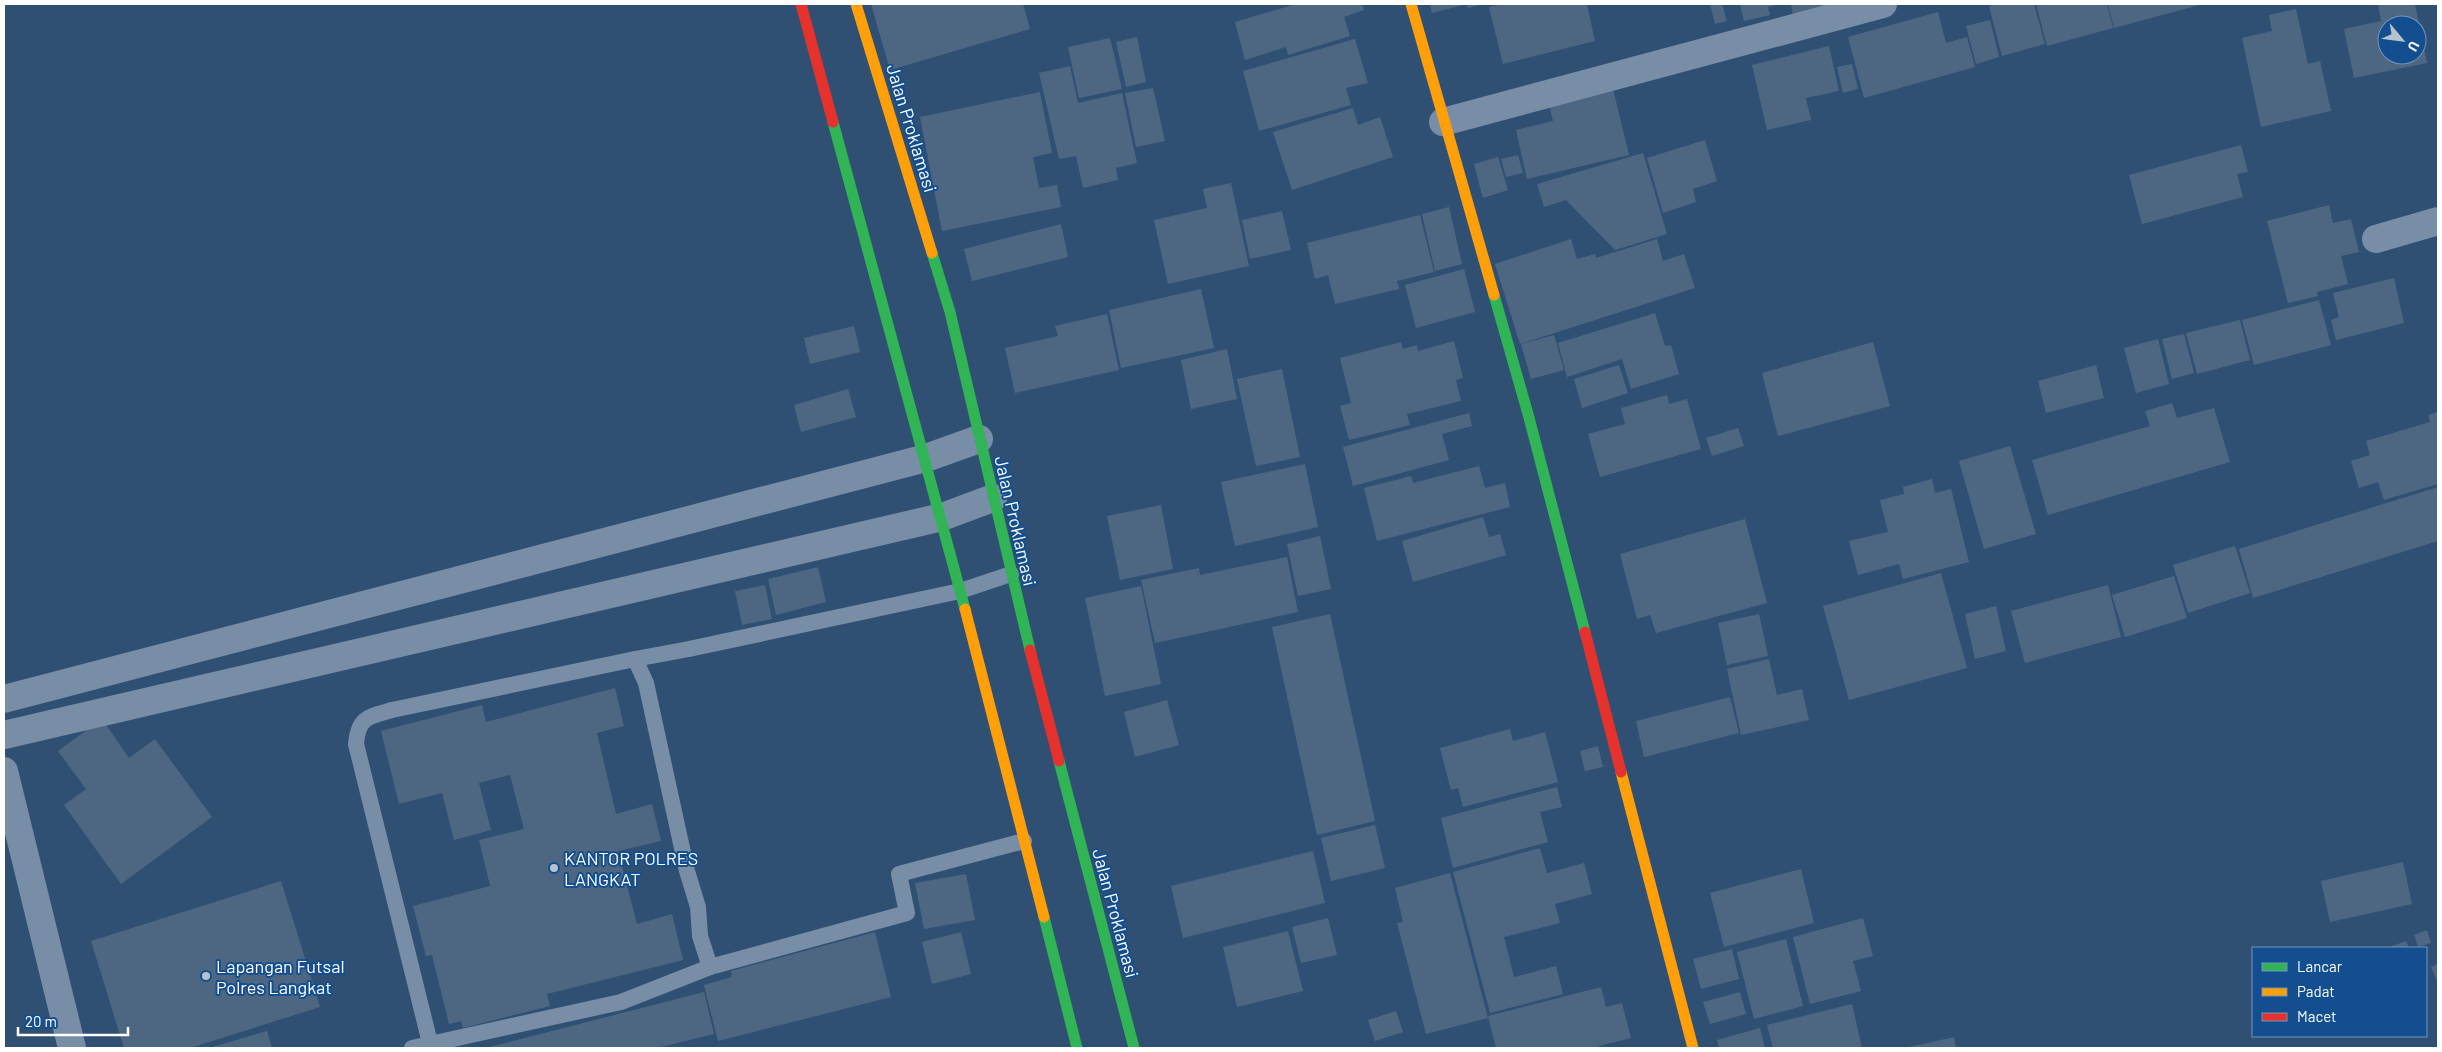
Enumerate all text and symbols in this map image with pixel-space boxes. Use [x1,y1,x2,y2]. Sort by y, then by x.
north arrow [2377,15,2427,65]
text: U [2404,39,2423,55]
street label: Jalan Proklamasi [882,61,942,195]
street label: Jalan Proklamasi [990,454,1042,588]
street label: Jalan Proklamasi [1088,846,1144,980]
place label: KANTOR POLRES LANGKAT [564,847,698,890]
marker: KANTOR POLRES LANGKAT [548,862,560,874]
legend [2252,947,2427,1037]
place label: Lapangan Futsal Polres Langkat [216,955,345,998]
text: Lancar [2297,957,2343,975]
marker: Lapangan Futsal Polres Langkat [200,970,212,982]
text: Padat [2297,982,2335,1000]
scale bar [18,1004,128,1036]
text: Macet [2297,1007,2337,1025]
text: 20 m [25,1012,57,1030]

